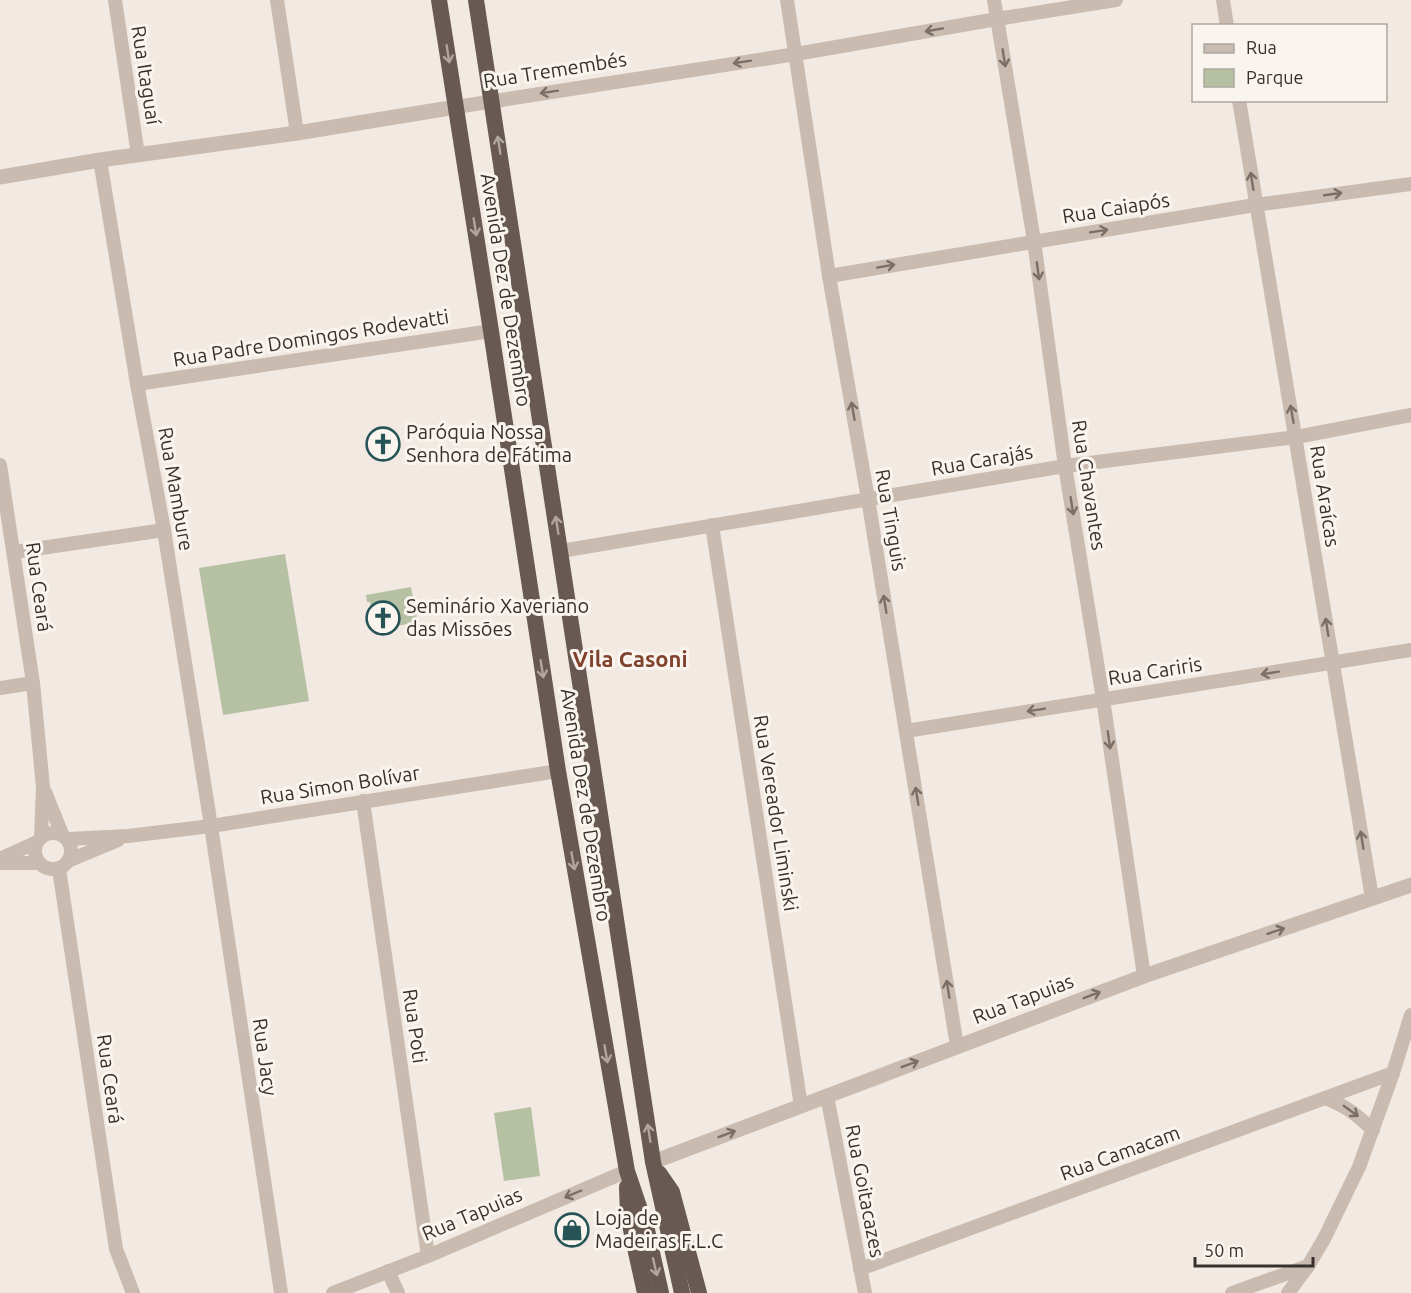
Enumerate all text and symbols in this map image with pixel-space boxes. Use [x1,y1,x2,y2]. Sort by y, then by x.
street label: Rua Itaguaí [127,24,166,127]
one-way arrow [925,24,945,35]
legend [1192,24,1387,102]
text: Rua [1246,37,1277,57]
one-way arrow [442,43,453,63]
street label: Rua Tremembés [482,47,628,92]
one-way arrow [998,47,1009,67]
one-way arrow [733,57,752,68]
text: Parque [1246,67,1303,87]
one-way arrow [540,87,560,98]
one-way arrow [494,136,505,156]
one-way arrow [1246,171,1257,191]
street label: Avenida Dez de Dezembro [477,172,536,408]
street label: Rua Caiapós [1061,188,1171,227]
one-way arrow [1323,189,1343,200]
one-way arrow [470,217,481,236]
one-way arrow [1089,225,1109,236]
one-way arrow [876,260,896,271]
one-way arrow [1033,261,1044,280]
street label: Rua Padre Domingos Rodevatti [171,304,450,371]
one-way arrow [847,402,858,422]
one-way arrow [1286,405,1297,424]
street label: Rua Chavantes [1068,418,1111,552]
place label: Paróquia Nossa Senhora de Fátima [406,420,572,466]
street label: Rua Mambure [154,425,199,553]
church icon: Paróquia Nossa Senhora de Fátima [365,426,401,462]
street label: Rua Carajás [929,439,1035,480]
street label: Rua Araícas [1306,443,1345,548]
street label: Rua Tinguis [871,467,912,573]
one-way arrow [1066,495,1077,515]
one-way arrow [551,515,562,535]
street label: Rua Ceará [22,541,57,633]
place label: Seminário Xaveriano das Missões [406,594,589,640]
one-way arrow [880,594,891,614]
church icon: Seminário Xaveriano das Missões [365,600,401,636]
one-way arrow [1321,618,1332,638]
district label: Vila Casoni [572,646,688,671]
street label: Rua Cariris [1106,652,1204,689]
one-way arrow [537,659,548,678]
one-way arrow [1261,667,1281,678]
street label: Avenida Dez de Dezembro [557,687,616,923]
one-way arrow [1027,705,1047,716]
street label: Rua Vereador Liminski [750,713,803,913]
one-way arrow [1104,729,1115,749]
street label: Rua Simon Bolívar [259,760,422,808]
one-way arrow [911,787,922,806]
one-way arrow [1357,831,1368,851]
one-way arrow [568,851,579,871]
one-way arrow [1266,924,1285,935]
street label: Rua Tapuias [969,969,1077,1028]
one-way arrow [942,979,953,999]
street label: Rua Poti [399,987,432,1065]
one-way arrow [1082,989,1101,1000]
street label: Rua Jacy [249,1017,282,1098]
street label: Rua Ceará [93,1033,128,1125]
one-way arrow [601,1043,612,1063]
one-way arrow [900,1058,918,1069]
one-way arrow [1343,1105,1359,1117]
street label: Rua Camacam [1057,1120,1183,1185]
street label: Rua Goitacazes [841,1122,890,1259]
one-way arrow [643,1124,654,1143]
one-way arrow [718,1128,736,1139]
street label: Rua Tapuias [418,1182,525,1245]
one-way arrow [564,1189,582,1200]
place label: Loja de Madeiras F.L.C [595,1206,723,1252]
shop icon: Loja de Madeiras F.L.C [554,1212,590,1248]
scale bar [1195,1230,1314,1268]
text: 50 m [1204,1240,1244,1260]
one-way arrow [650,1258,662,1277]

